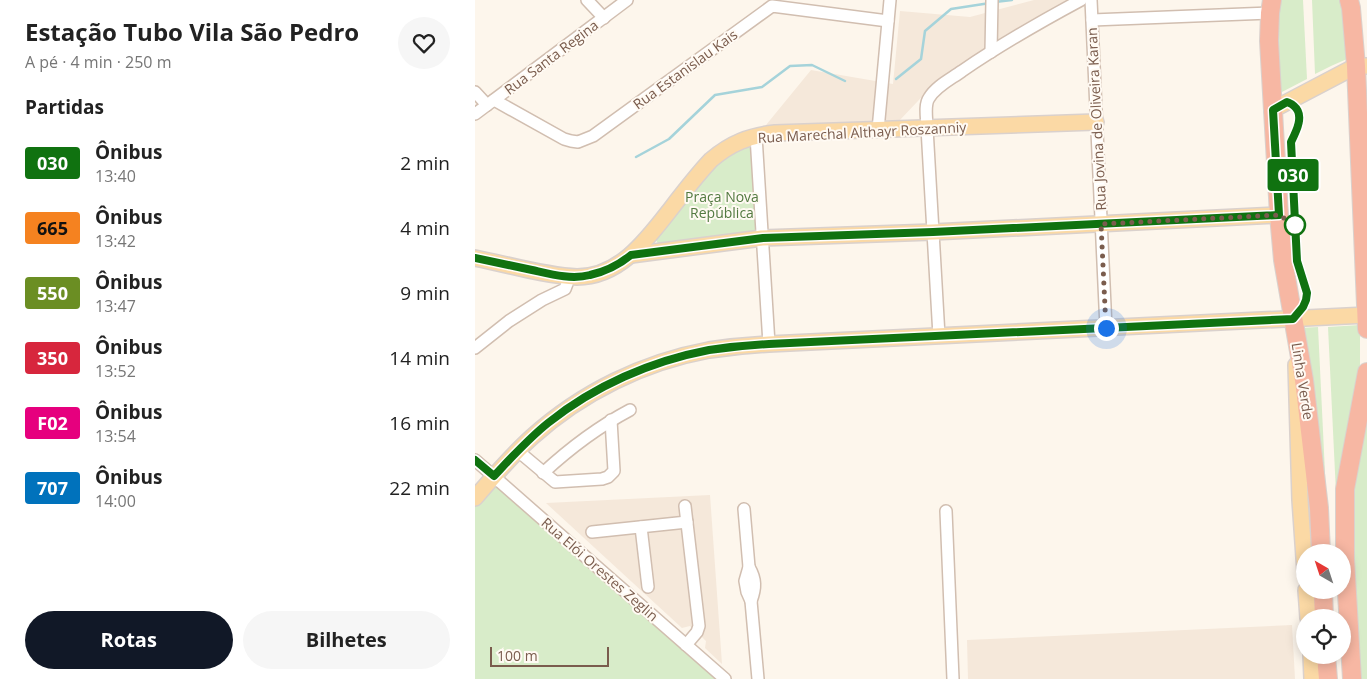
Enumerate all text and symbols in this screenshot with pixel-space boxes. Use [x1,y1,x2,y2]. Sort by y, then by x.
text: Estação Tubo Vila São Pedro [25,15,359,48]
street label: Rua Santa Regina [500,15,602,99]
button: heart [398,17,450,69]
street label: Rua Estanislau Kais [629,24,741,113]
street label: Rua Jovina de Oliveira Karan [1082,27,1110,211]
text: A pé · 4 min · 250 m [25,51,171,73]
text: Partidas [25,94,104,120]
street label: Rua Marechal Althayr Roszanniy [757,117,968,147]
text: Ônibus [95,139,162,165]
text: 2 min [400,150,450,176]
text: 030 [37,151,68,175]
line badge: 030 [1264,159,1322,191]
text: 030 [1278,163,1308,187]
text: 13:40 [95,165,136,187]
park label: Praça Nova República [685,187,759,222]
text: Ônibus [95,204,162,230]
unlabelled marker [1284,214,1306,236]
text: 4 min [400,215,450,241]
text: 665 [37,216,68,240]
text: 13:42 [95,230,136,252]
text: Ônibus [95,269,162,295]
text: 9 min [400,280,450,306]
text: 550 [37,281,68,305]
text: 13:47 [95,295,136,317]
your location [1094,316,1119,341]
text: Ônibus [95,334,162,360]
street label: Linha Verde [1288,341,1318,421]
text: 14 min [389,345,450,371]
text: 350 [37,346,68,370]
text: 13:52 [95,360,136,382]
text: Ônibus [95,399,162,425]
text: 16 min [389,410,450,436]
text: F02 [37,411,68,435]
text: 13:54 [95,425,136,447]
text: Ônibus [95,464,162,490]
text: 22 min [389,475,450,501]
text: 707 [37,476,68,500]
text: 14:00 [95,490,136,512]
street label: Rua Elói Orestes Zeglin [538,513,662,625]
north arrow [1296,544,1351,599]
map controls [1296,544,1351,664]
button: locate [1296,609,1351,664]
button: Rotas [25,611,233,669]
button: Bilhetes [243,611,450,669]
scale bar [490,644,609,667]
text: 100 m [497,646,538,665]

